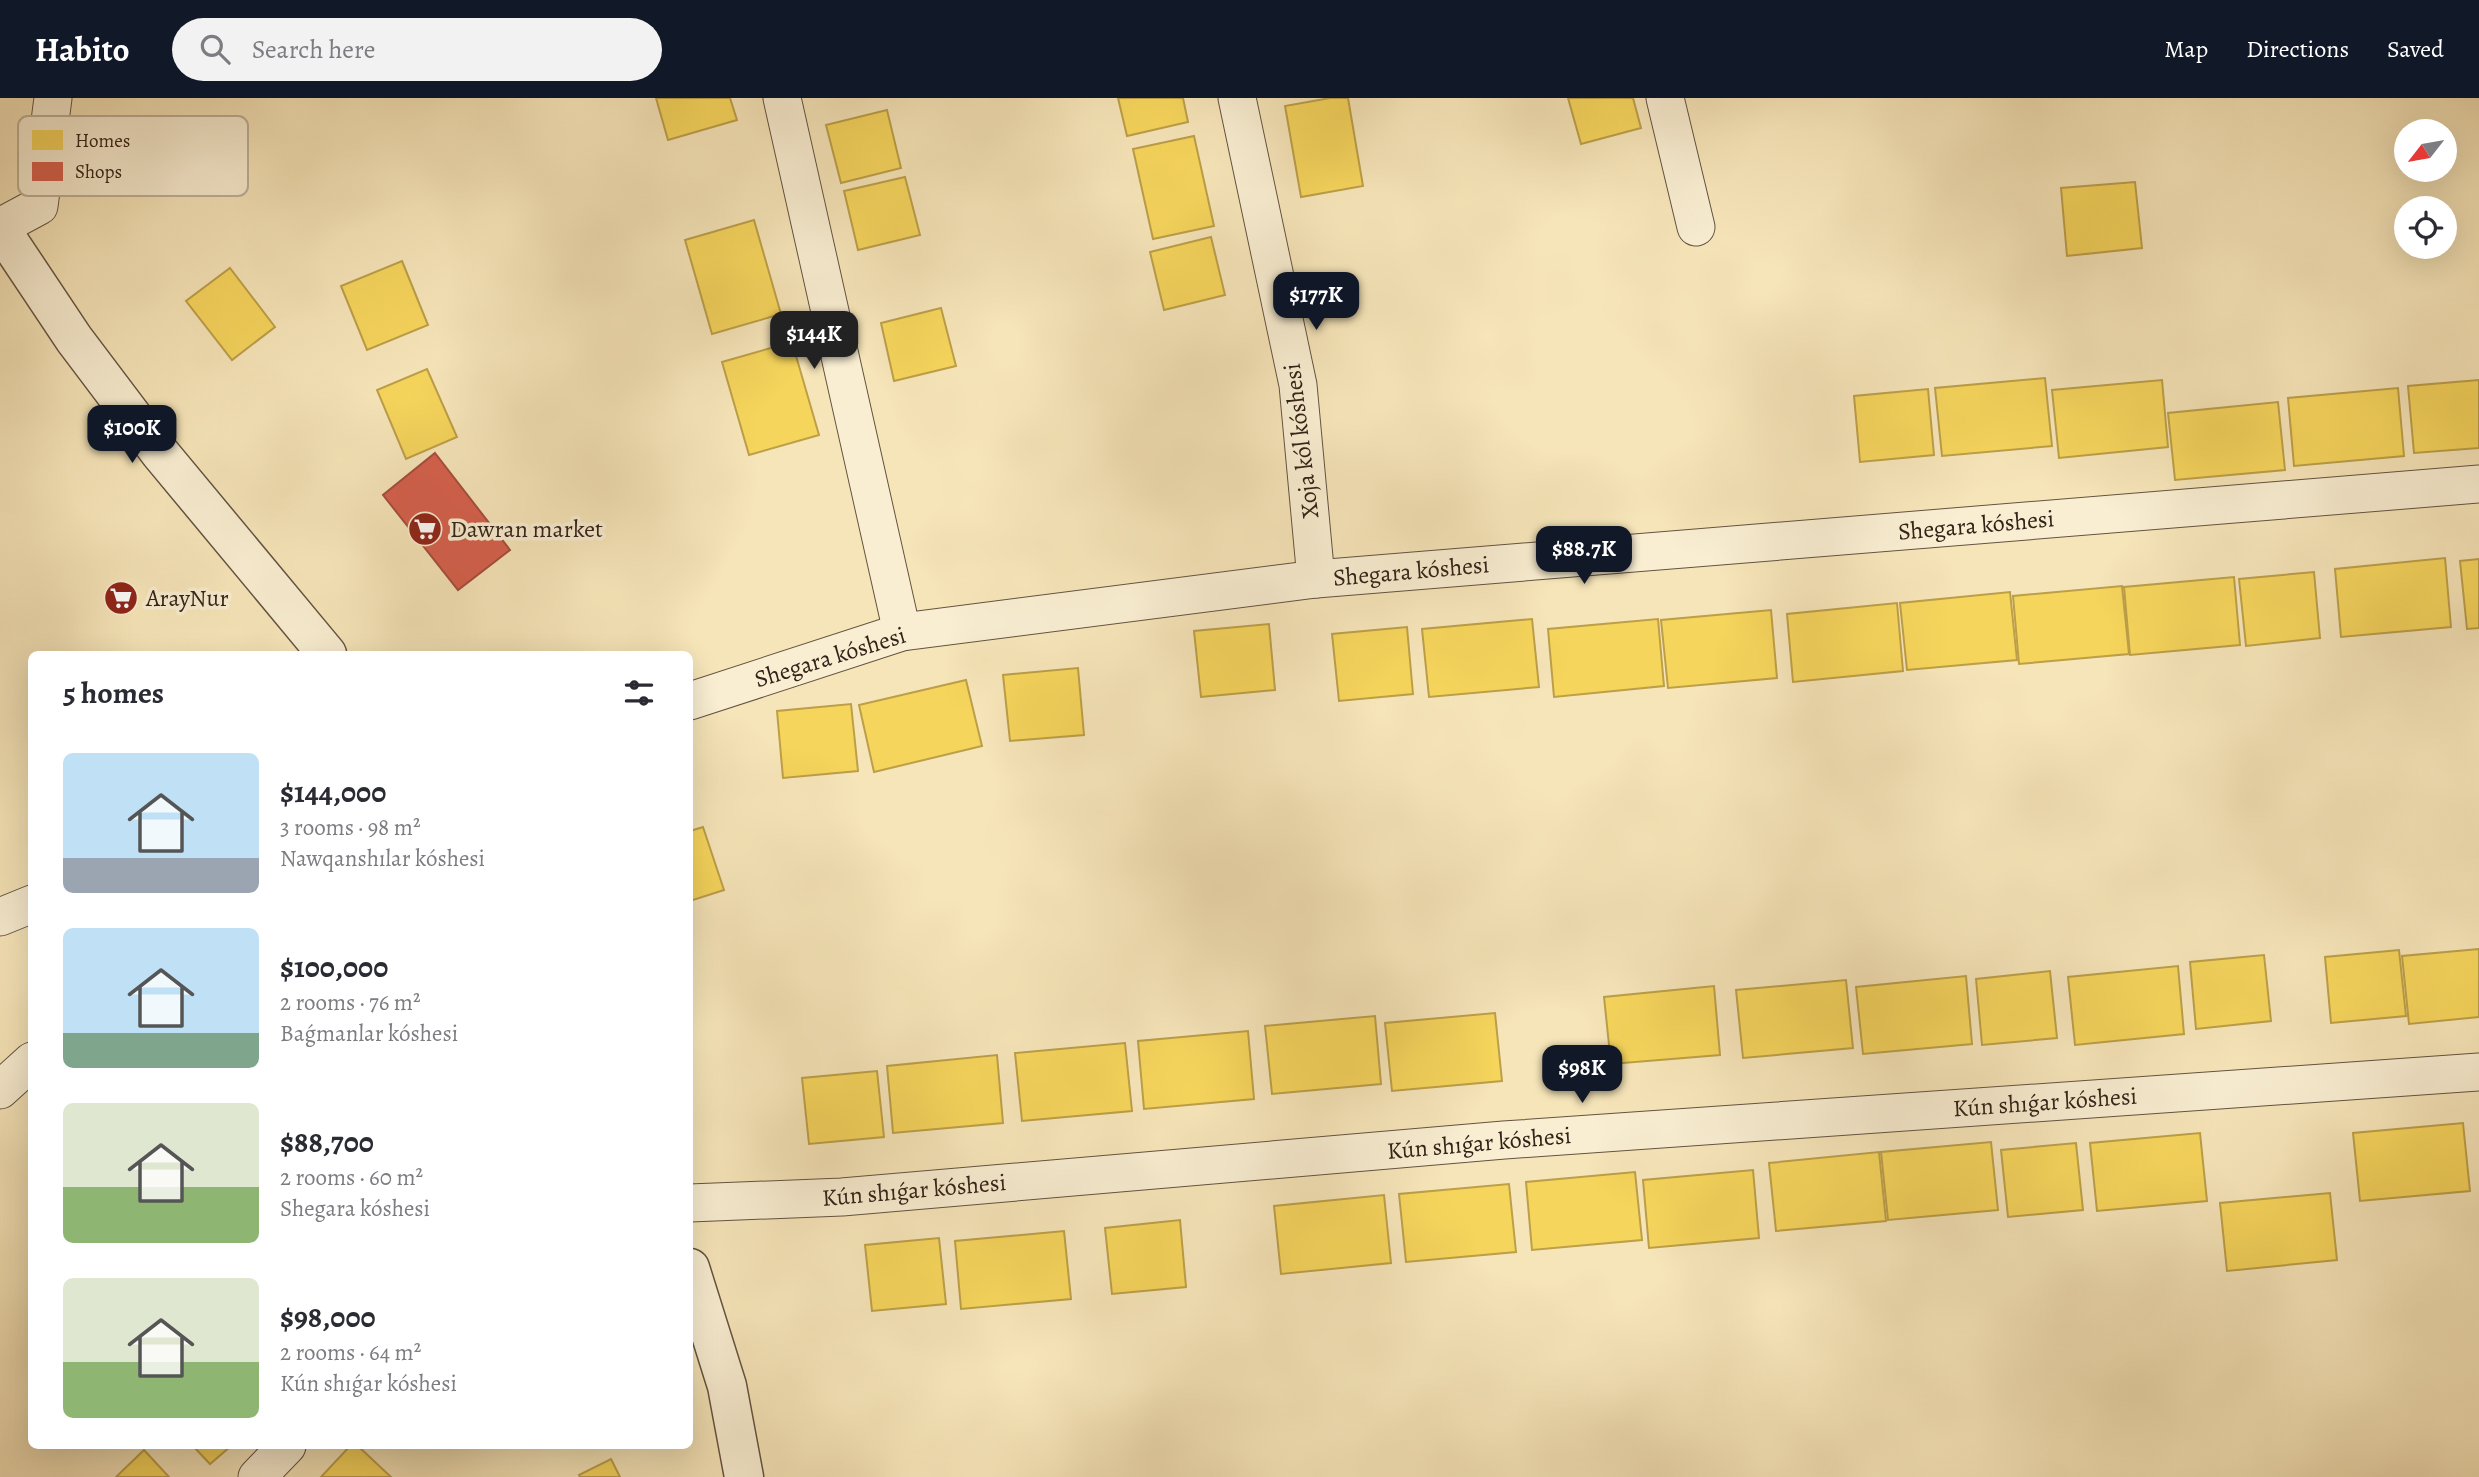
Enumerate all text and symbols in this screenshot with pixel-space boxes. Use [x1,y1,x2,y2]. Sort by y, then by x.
search box [172,18,662,81]
text: Habito [35,27,130,72]
icon: search [196,30,234,68]
text: Search here [252,32,375,67]
text: Map [2164,33,2208,65]
text: Directions [2246,33,2349,65]
text: Saved [2387,33,2444,65]
legend [18,116,248,196]
north arrow [2394,119,2457,182]
map controls [2394,119,2457,259]
text: Homes [75,128,130,154]
text: Shops [75,159,122,185]
button: locate [2394,196,2457,259]
pin: $177K [1267,272,1365,332]
text: $177K [1289,279,1343,310]
pin: $144K [765,312,863,371]
text: $144K [786,318,842,349]
street label: Xoja kól kóshesi [1276,362,1326,520]
pin: $100K [83,406,181,465]
text: $100K [103,412,161,443]
street label: Shegara kóshesi [1897,502,2055,548]
supermarket icon: Dawran market [406,510,444,548]
place label: Dawran market [450,513,603,545]
pin: $88.7K [1527,526,1641,586]
text: $88.7K [1552,533,1616,564]
street label: Shegara kóshesi [1332,548,1490,594]
supermarket icon: ArayNur [102,579,140,617]
place label: ArayNur [145,582,229,614]
street label: Shegara kóshesi [750,619,910,695]
text: 5 homes [63,673,164,713]
icon: filters [620,674,658,712]
text: $144,000 [280,772,386,812]
icon: home [119,781,203,865]
text: 3 rooms · 98 m² [280,812,421,843]
text: Nawqanshılar kóshesi [280,843,485,874]
text: $100,000 [280,947,388,987]
icon: home [119,956,203,1040]
text: 2 rooms · 76 m² [280,987,421,1018]
text: Baǵmanlar kóshesi [280,1018,458,1049]
pin: $98K [1541,1046,1623,1105]
text: $98K [1558,1052,1606,1083]
street label: Kún shıǵar kóshesi [1952,1080,2138,1124]
street label: Kún shıǵar kóshesi [1386,1119,1572,1167]
text: $88,700 [280,1122,374,1162]
icon: home [119,1131,203,1215]
text: 2 rooms · 60 m² [280,1162,423,1193]
street label: Kún shıǵar kóshesi [821,1166,1007,1214]
text: Shegara kóshesi [280,1193,430,1224]
text: $98,000 [280,1297,376,1337]
icon: home [119,1306,203,1390]
text: 2 rooms · 64 m² [280,1337,421,1368]
text: Kún shıǵar kóshesi [280,1368,457,1399]

